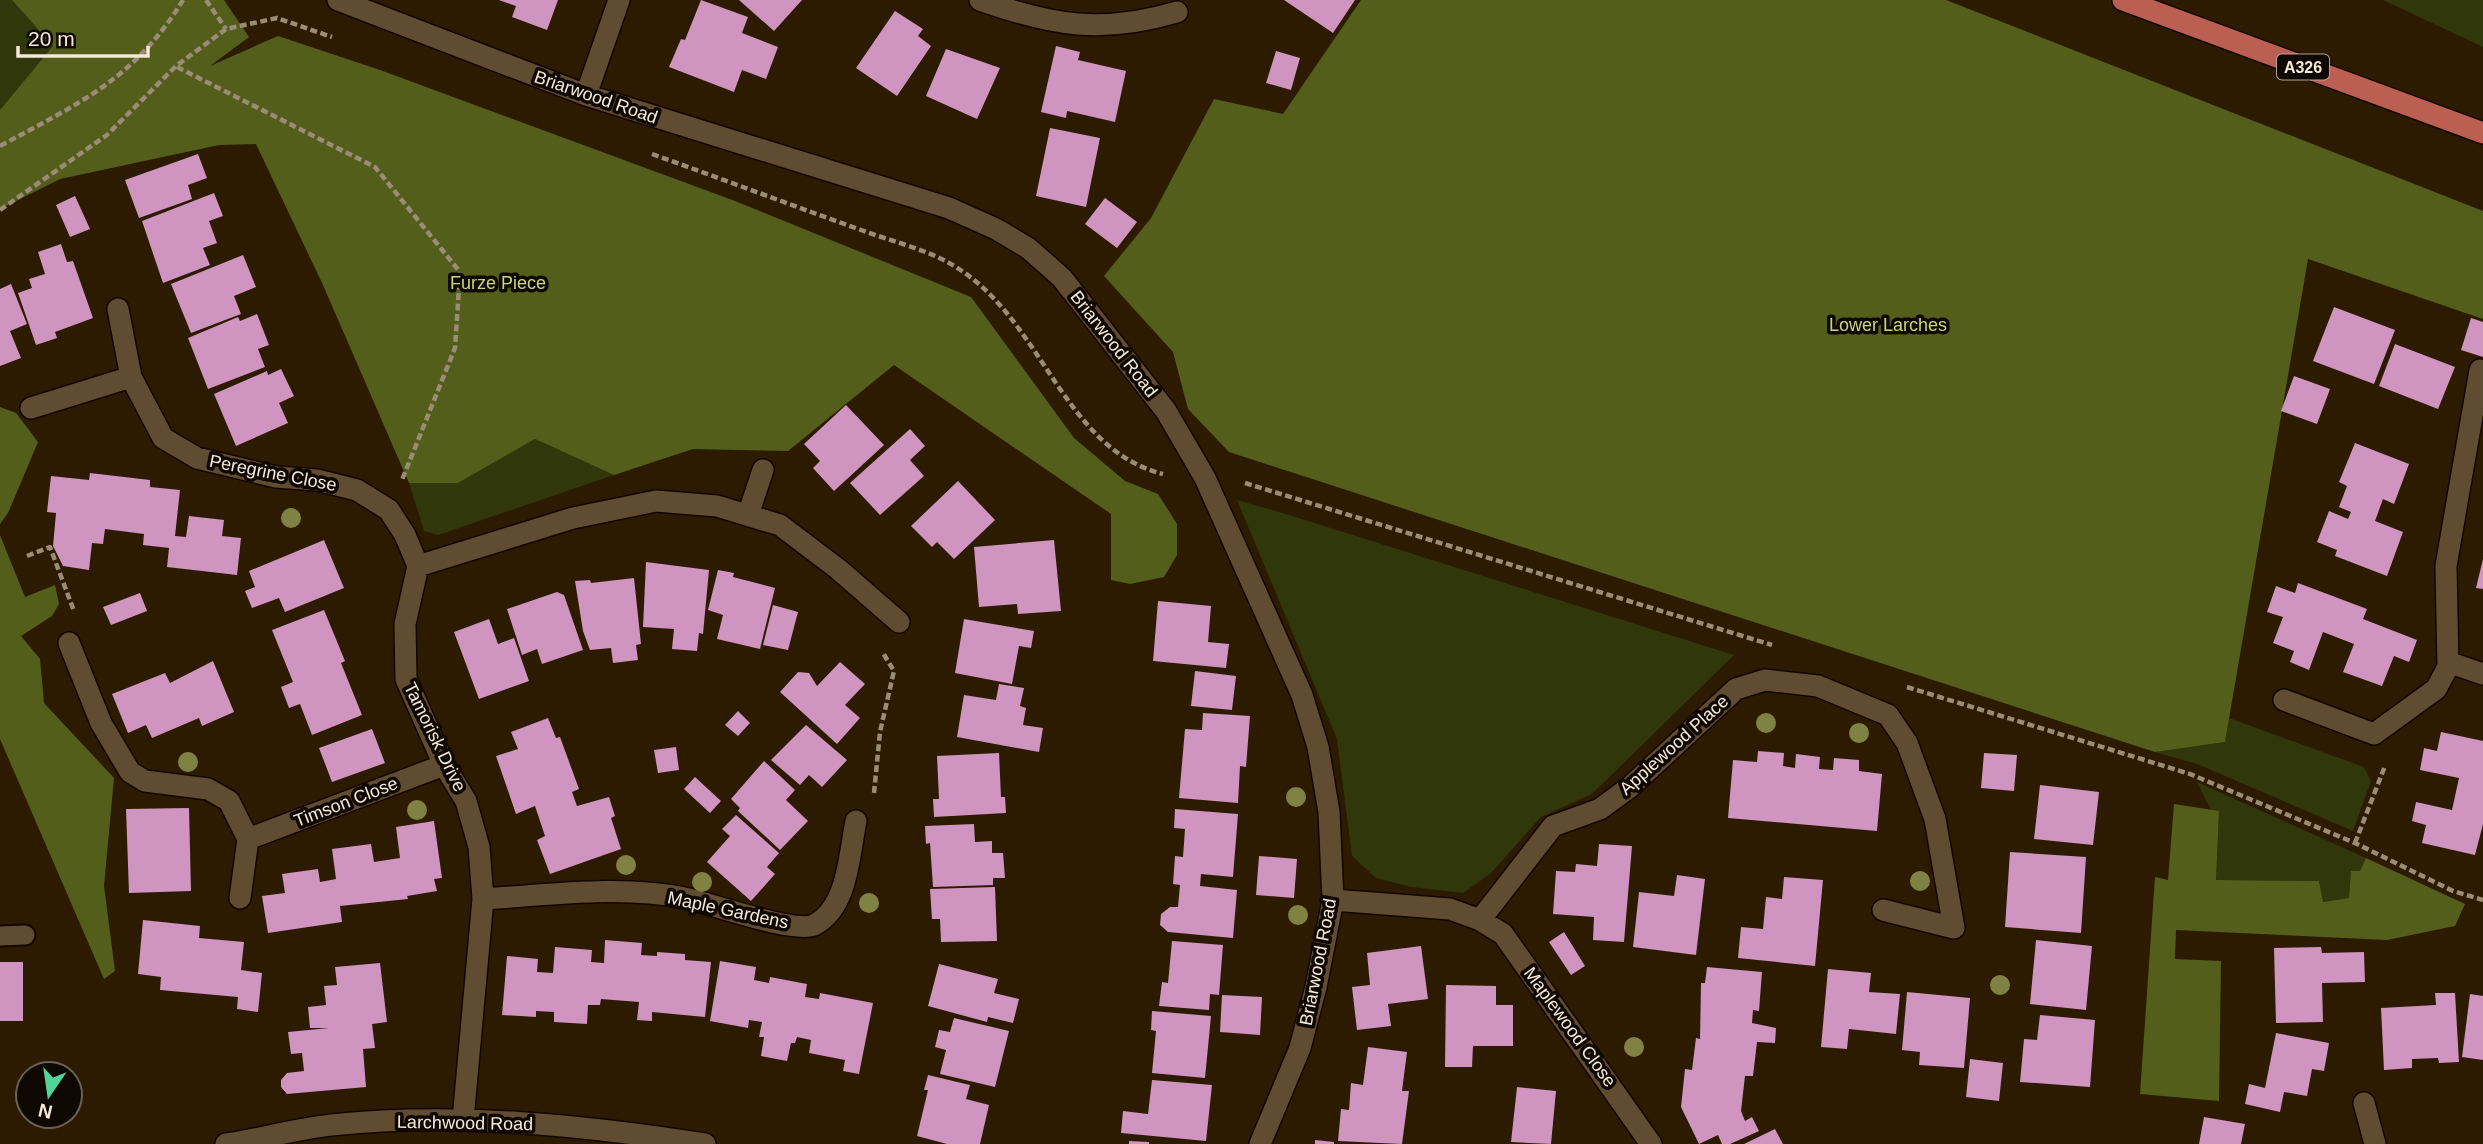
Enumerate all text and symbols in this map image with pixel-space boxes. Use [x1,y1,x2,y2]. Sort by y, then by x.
scale bar [18,14,147,58]
text: 20 m [28,27,75,50]
road number: A326 [2277,54,2329,80]
street label: Briarwood Road [532,67,660,127]
park label: Furze Piece [450,273,546,293]
street label: Briarwood Road [1066,287,1162,401]
park label: Lower Larches [1829,315,1947,335]
street label: Peregrine Close [208,451,338,495]
street label: Tamorisk Drive [400,679,470,795]
street label: Applewood Place [1616,691,1732,799]
street label: Timson Close [291,773,401,831]
street label: Maple Gardens [666,887,790,933]
street label: Briarwood Road [1296,897,1340,1027]
street label: Maplewood Close [1520,963,1620,1091]
north arrow [14,1060,84,1130]
text: N [36,1099,54,1123]
street label: Larchwood Road [397,1112,533,1134]

